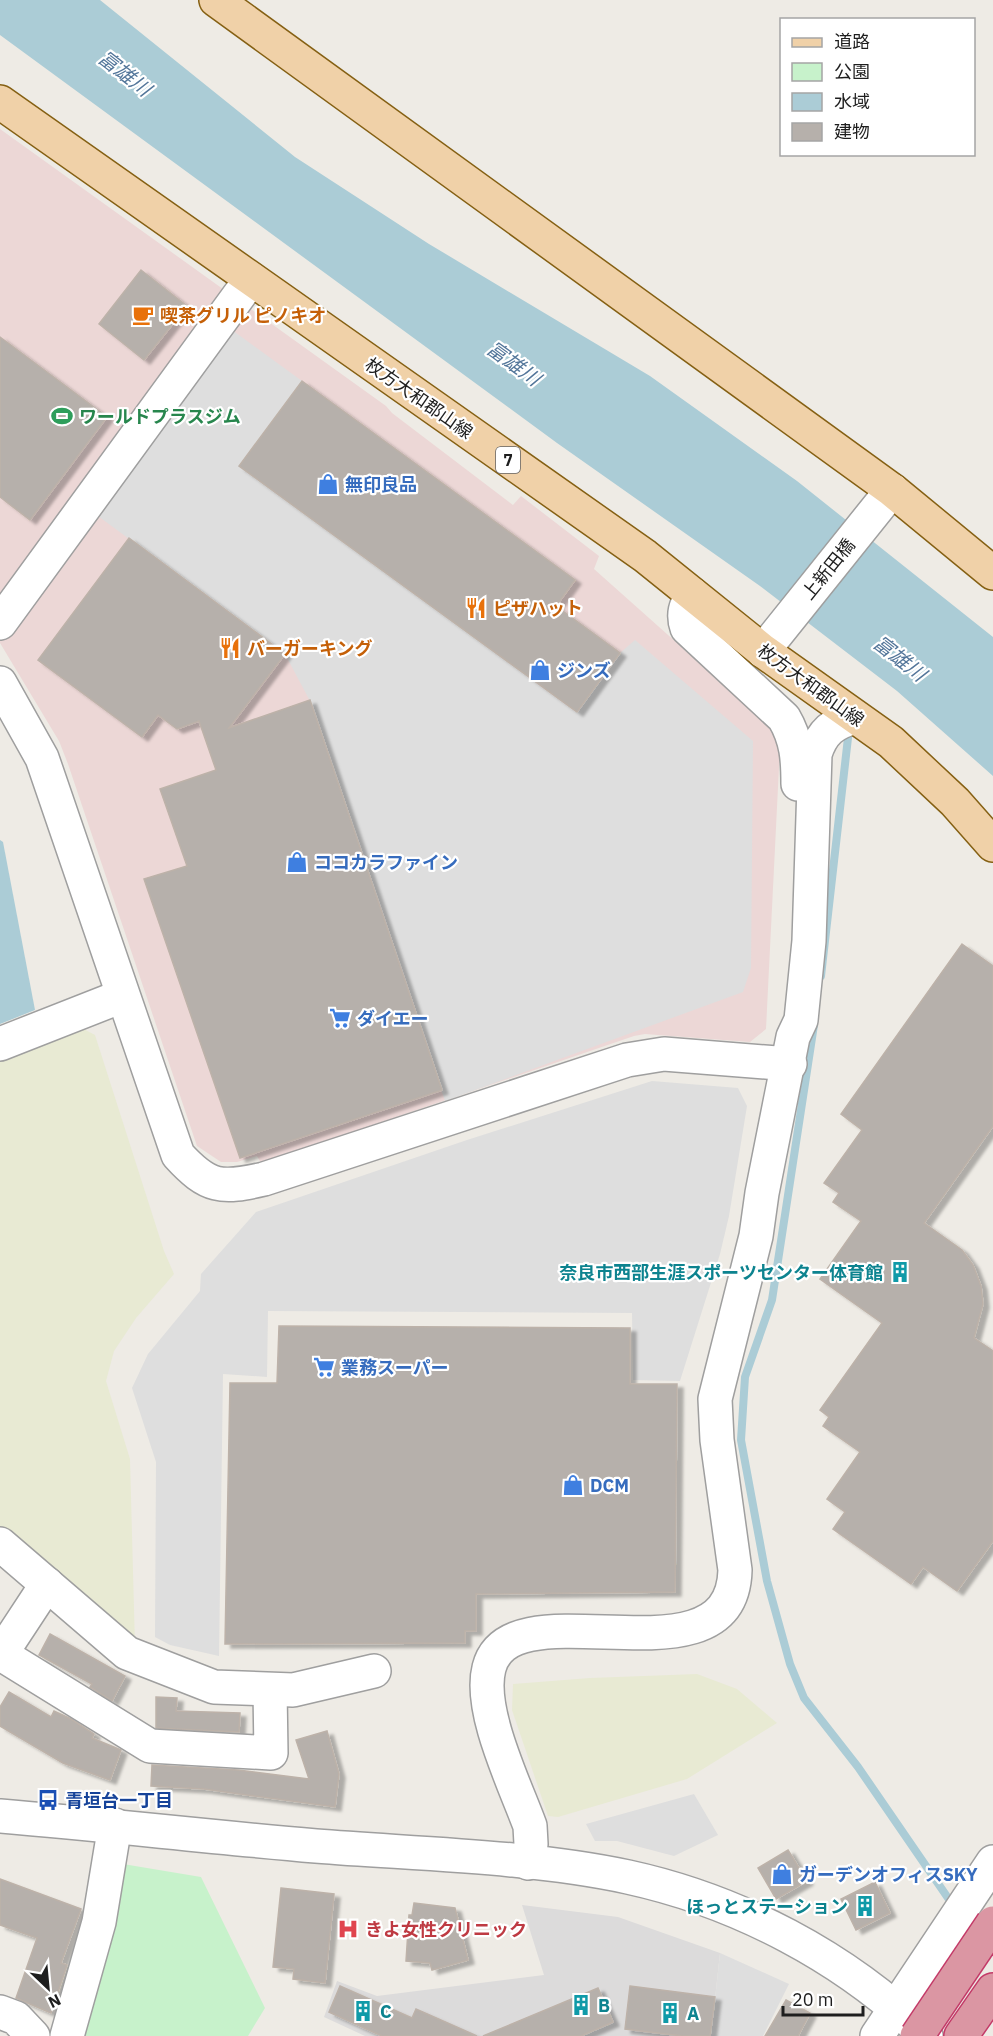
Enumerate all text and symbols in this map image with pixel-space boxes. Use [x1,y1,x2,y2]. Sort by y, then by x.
legend [780,18,975,156]
text: 道路 [834,30,870,53]
water label: 富雄川 [93,44,159,103]
text: 公園 [834,60,870,83]
text: 水域 [834,90,870,113]
text: 建物 [834,120,870,143]
cafe icon: 喫茶グリル ピノキオ [131,303,155,327]
place label: 喫茶グリル ピノキオ [160,304,326,327]
water label: 富雄川 [482,334,548,393]
street label: 枚方大和郡山線 [361,352,477,444]
sports icon: ワールドプラスジム [50,404,74,428]
place label: ワールドプラスジム [79,405,241,428]
road number: 7 [496,447,520,473]
shop icon: 無印良品 [316,472,340,496]
place label: 無印良品 [345,473,417,496]
street label: 上新田橋 [796,534,860,604]
restaurant icon: ピザハット [464,596,488,620]
place label: ピザハット [493,597,583,620]
water label: 富雄川 [868,629,934,688]
restaurant icon: バーガーキング [218,636,242,660]
place label: バーガーキング [247,637,372,660]
street label: 枚方大和郡山線 [753,639,869,731]
shop icon: ジンズ [528,658,552,682]
place label: ジンズ [557,659,611,682]
shop icon: ココカラファイン [285,850,309,874]
place label: ココカラファイン [314,851,458,874]
supermarket icon: ダイエー [328,1006,352,1030]
place label: ダイエー [357,1007,429,1030]
building icon: 奈良市西部生涯スポーツセンター体育館 [888,1260,912,1284]
place label: 奈良市西部生涯スポーツセンター体育館 [559,1261,883,1284]
supermarket icon: 業務スーパー [312,1355,336,1379]
place label: 業務スーパー [341,1356,449,1379]
shop icon: DCM [561,1473,585,1497]
place label: DCM [590,1474,629,1497]
bus stop icon: 青垣台一丁目 [36,1788,60,1812]
place label: 青垣台一丁目 [65,1789,173,1812]
shop icon: ガーデンオフィスSKY [770,1862,794,1886]
place label: ガーデンオフィスSKY [799,1863,978,1886]
building icon: ほっとステーション [853,1894,877,1918]
place label: ほっとステーション [686,1895,848,1918]
hospital icon: きよ女性クリニック [336,1917,360,1941]
place label: きよ女性クリニック [365,1918,527,1941]
north arrow [18,1958,78,2018]
scale bar [783,1979,862,2017]
text: 20 m [792,1988,834,2011]
text: N [45,1990,64,2013]
building icon: B [569,1993,593,2017]
place label: B [598,1994,610,2017]
building icon: C [351,1999,375,2023]
place label: C [380,2000,392,2023]
building icon: A [658,2001,682,2025]
place label: A [687,2002,699,2025]

